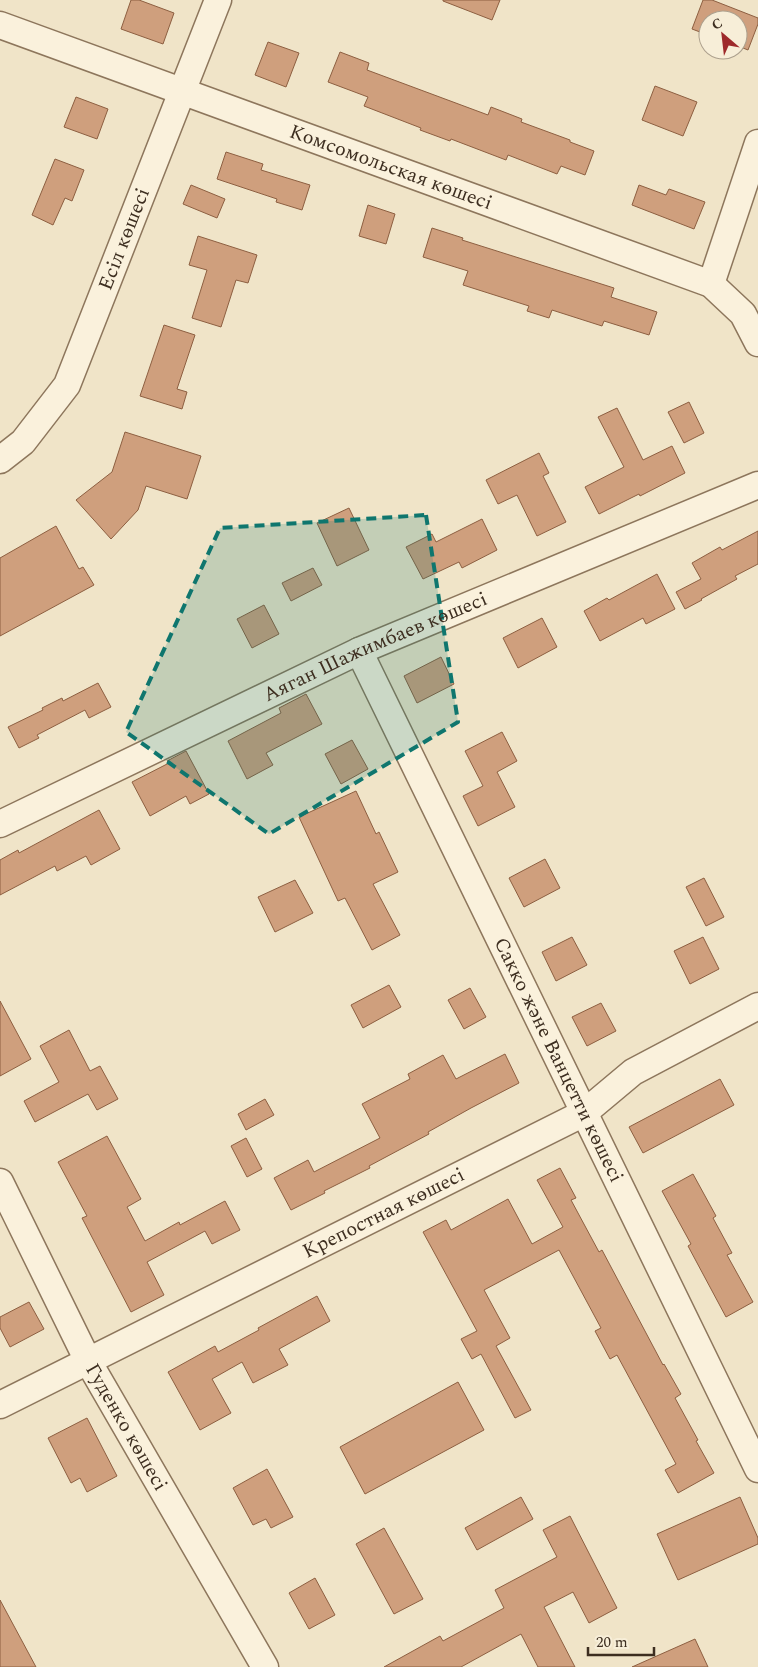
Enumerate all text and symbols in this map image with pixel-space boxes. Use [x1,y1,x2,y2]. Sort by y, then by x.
north arrow [698,10,748,60]
text: С [708,12,726,36]
street label: Комсомольская көшесі [285,117,497,218]
street label: Есіл көшесі [91,183,158,295]
street label: Аяган Шажимбаев көшесі [258,584,492,710]
street label: Сакко және Ванцетти көшесі [486,932,631,1188]
street label: Крепостная көшесі [297,1160,470,1266]
street label: Гуденко көшесі [77,1358,175,1497]
scale bar [588,1624,654,1656]
text: 20 m [596,1631,628,1654]

